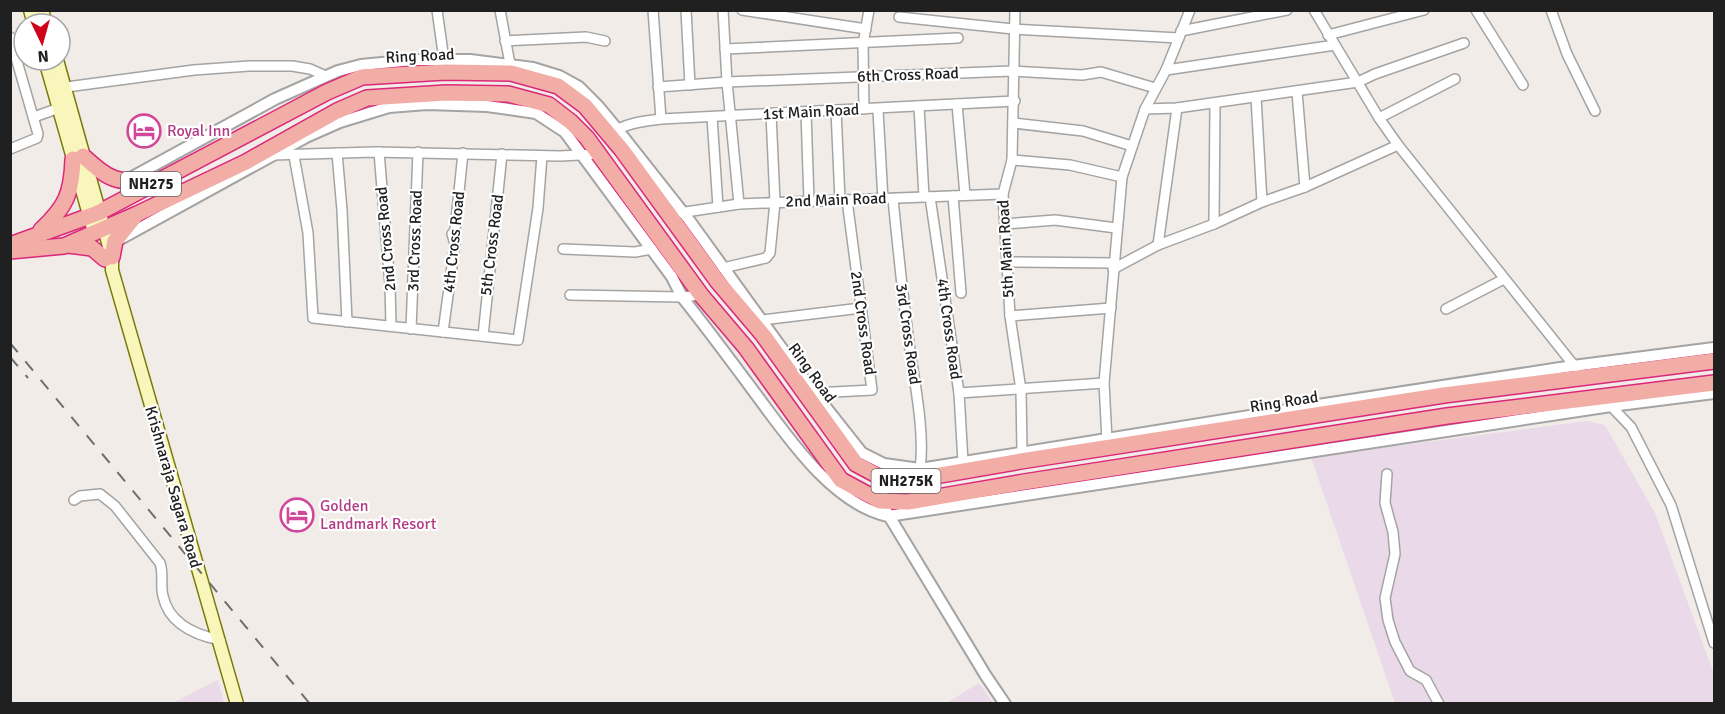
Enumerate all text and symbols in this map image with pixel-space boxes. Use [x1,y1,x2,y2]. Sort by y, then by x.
north arrow [12,12,72,72]
street label: Ring Road [385,44,455,68]
text: N [37,45,50,66]
street label: 6th Cross Road [857,63,959,87]
street label: 1st Main Road [762,99,860,125]
hotel icon: Royal Inn [126,113,162,149]
place label: Royal Inn [167,121,230,141]
road number: NH275 [121,172,181,196]
street label: 2nd Cross Road [371,186,401,292]
street label: 2nd Main Road [785,188,887,212]
street label: 3rd Cross Road [403,190,427,292]
street label: 4th Cross Road [439,190,469,294]
street label: 5th Cross Road [476,193,508,297]
street label: 5th Main Road [993,199,1019,299]
street label: 2nd Cross Road [846,270,880,376]
street label: 4th Cross Road [932,277,966,381]
street label: 3rd Cross Road [891,282,925,386]
street label: Ring Road [784,339,840,407]
street label: Ring Road [1248,387,1320,417]
street label: Krishnaraja Sagara Road [140,404,206,570]
road number: NH275K [872,469,940,493]
place label: Golden Landmark Resort [320,496,437,534]
hotel icon: Golden Landmark Resort [279,497,315,533]

